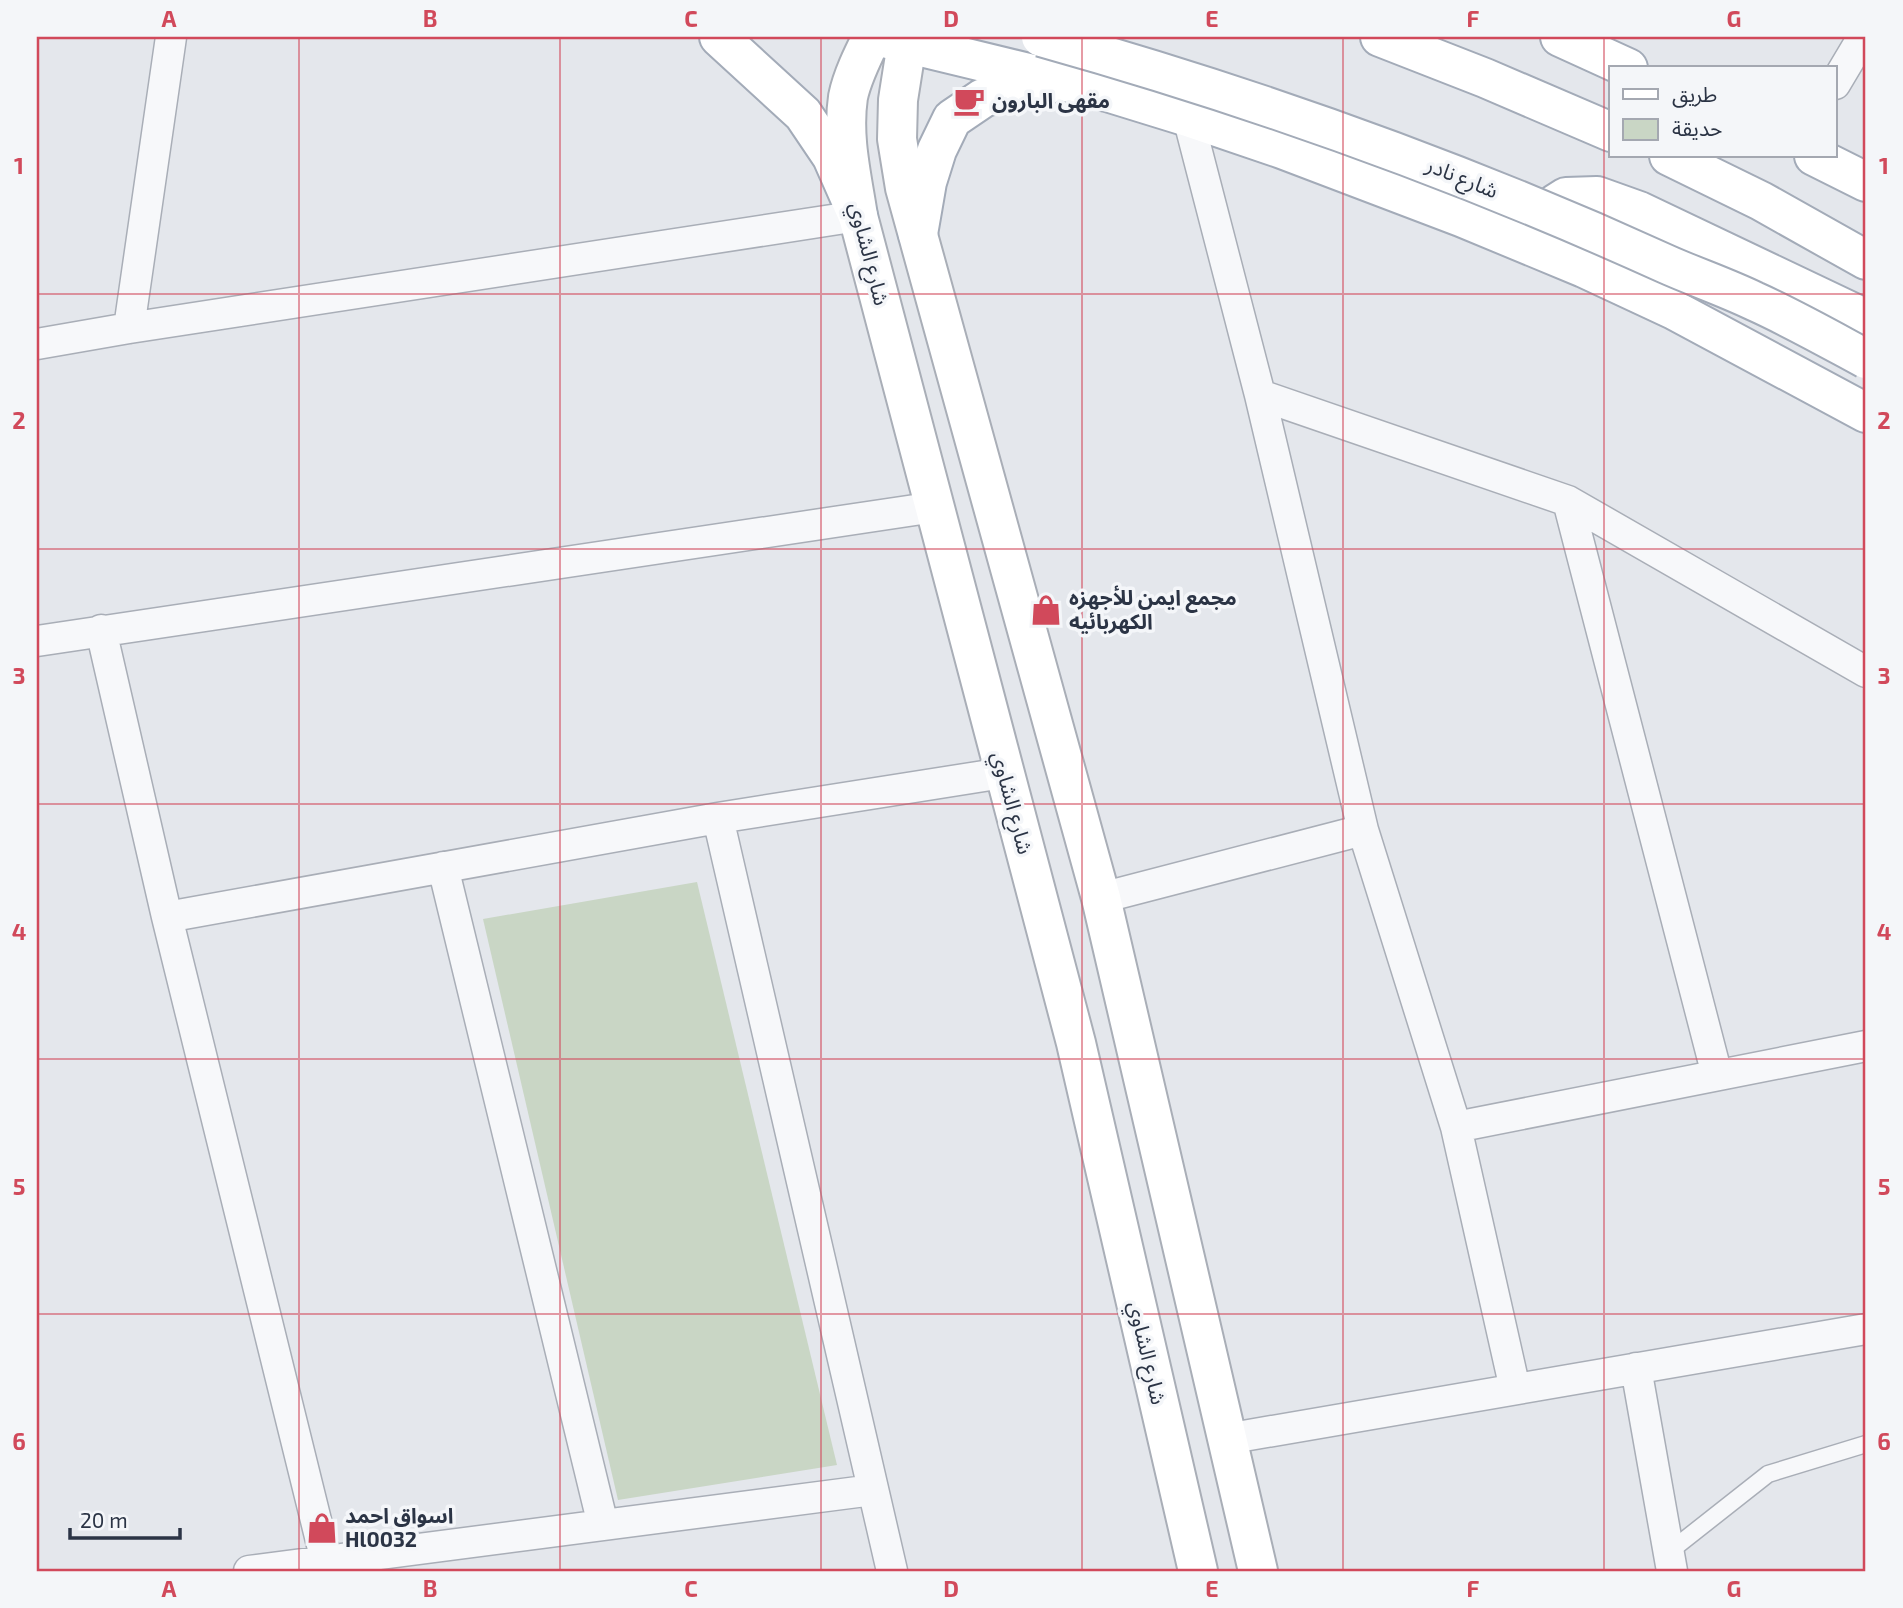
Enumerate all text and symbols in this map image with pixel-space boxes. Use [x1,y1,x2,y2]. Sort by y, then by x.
text: A [161,4,177,32]
text: B [423,4,437,32]
text: C [684,4,698,32]
text: D [943,4,959,32]
text: E [1205,4,1219,32]
text: F [1467,4,1480,32]
text: G [1727,4,1741,32]
legend [1609,66,1836,158]
text: طريق [1672,81,1717,108]
cafe icon: مقهى البارون [952,84,986,118]
place label: مقهى البارون [992,87,1110,113]
text: حديقة [1672,115,1722,140]
text: 1 [14,151,24,179]
street label: شارع نادر [1421,151,1502,206]
text: 1 [1879,151,1889,179]
street label: شارع الشاوي [841,199,895,309]
text: 2 [12,406,26,434]
text: 2 [1877,406,1891,434]
place label: مجمع ايمن للأجهزه الكهربائيه [1069,584,1237,634]
shop icon: مجمع ايمن للأجهزه الكهربائيه [1029,593,1063,627]
text: 3 [12,661,26,689]
text: 3 [1877,661,1891,689]
street label: شارع الشاوي [983,748,1039,858]
text: 4 [12,917,26,945]
text: 4 [1877,917,1891,945]
text: 5 [13,1172,25,1200]
text: 5 [1878,1172,1890,1200]
street label: شارع الشاوي [1120,1299,1172,1408]
text: 6 [12,1427,26,1455]
text: 6 [1877,1427,1891,1455]
scale bar [70,1496,180,1540]
place label: اسواق احمد Hl0032 [345,1502,453,1551]
text: 20 m [80,1507,128,1532]
shop icon: اسواق احمد Hl0032 [305,1511,339,1545]
text: A [161,1574,177,1602]
text: B [423,1574,437,1602]
text: C [684,1574,698,1602]
text: D [943,1574,959,1602]
text: E [1205,1574,1219,1602]
text: F [1467,1574,1480,1602]
text: G [1727,1574,1741,1602]

